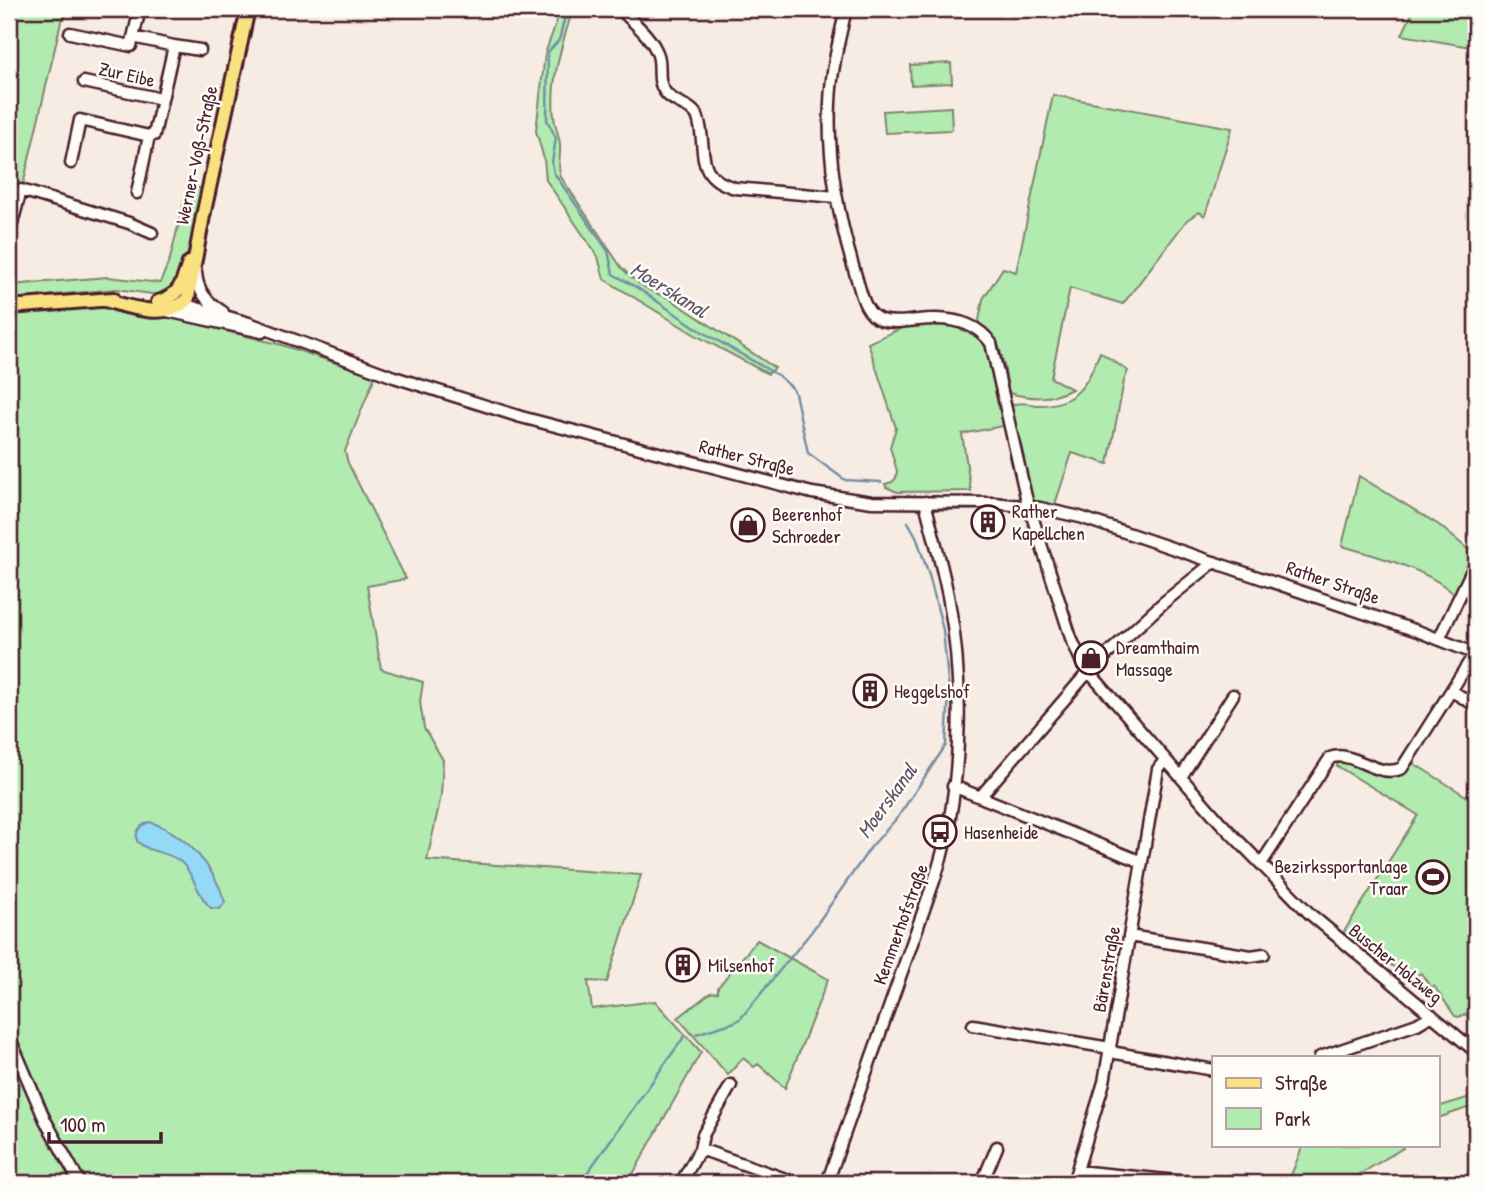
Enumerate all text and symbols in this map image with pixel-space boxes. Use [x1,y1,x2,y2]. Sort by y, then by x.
street label: Zur Eibe [96,55,158,93]
street label: Werner-Voß-Straße [169,83,224,227]
water label: Moerskanal [625,255,715,325]
street label: Rather Straße [697,433,798,482]
place label: Rather Kapellchen [1012,498,1085,546]
place label: Beerenhof Schroeder [772,501,843,549]
building icon: Rather Kapellchen [969,503,1007,541]
shop icon: Beerenhof Schroeder [729,506,767,544]
street label: Rather Straße [1283,554,1384,610]
place label: Dreamthaim Massage [1116,634,1199,682]
shop icon: Dreamthaim Massage [1072,639,1110,677]
building icon: Heggelshof [851,672,889,710]
place label: Heggelshof [894,678,970,704]
water label: Moerskanal [850,756,924,844]
bus stop icon: Hasenheide [921,813,959,851]
place label: Hasenheide [964,819,1039,845]
place label: Bezirkssportanlage Traar [1274,853,1409,901]
sports icon: Bezirkssportanlage Traar [1414,858,1452,896]
street label: Kemmerhofstraße [866,860,934,988]
street label: Buscher Holzweg [1344,917,1448,1009]
street label: Bärenstraße [1086,924,1126,1014]
building icon: Milsenhof [664,946,702,984]
place label: Milsenhof [708,952,775,978]
legend [1212,1056,1440,1146]
text: Straße [1275,1068,1328,1097]
scale bar [49,1101,161,1145]
text: Park [1275,1104,1310,1133]
text: 100 m [60,1110,106,1139]

